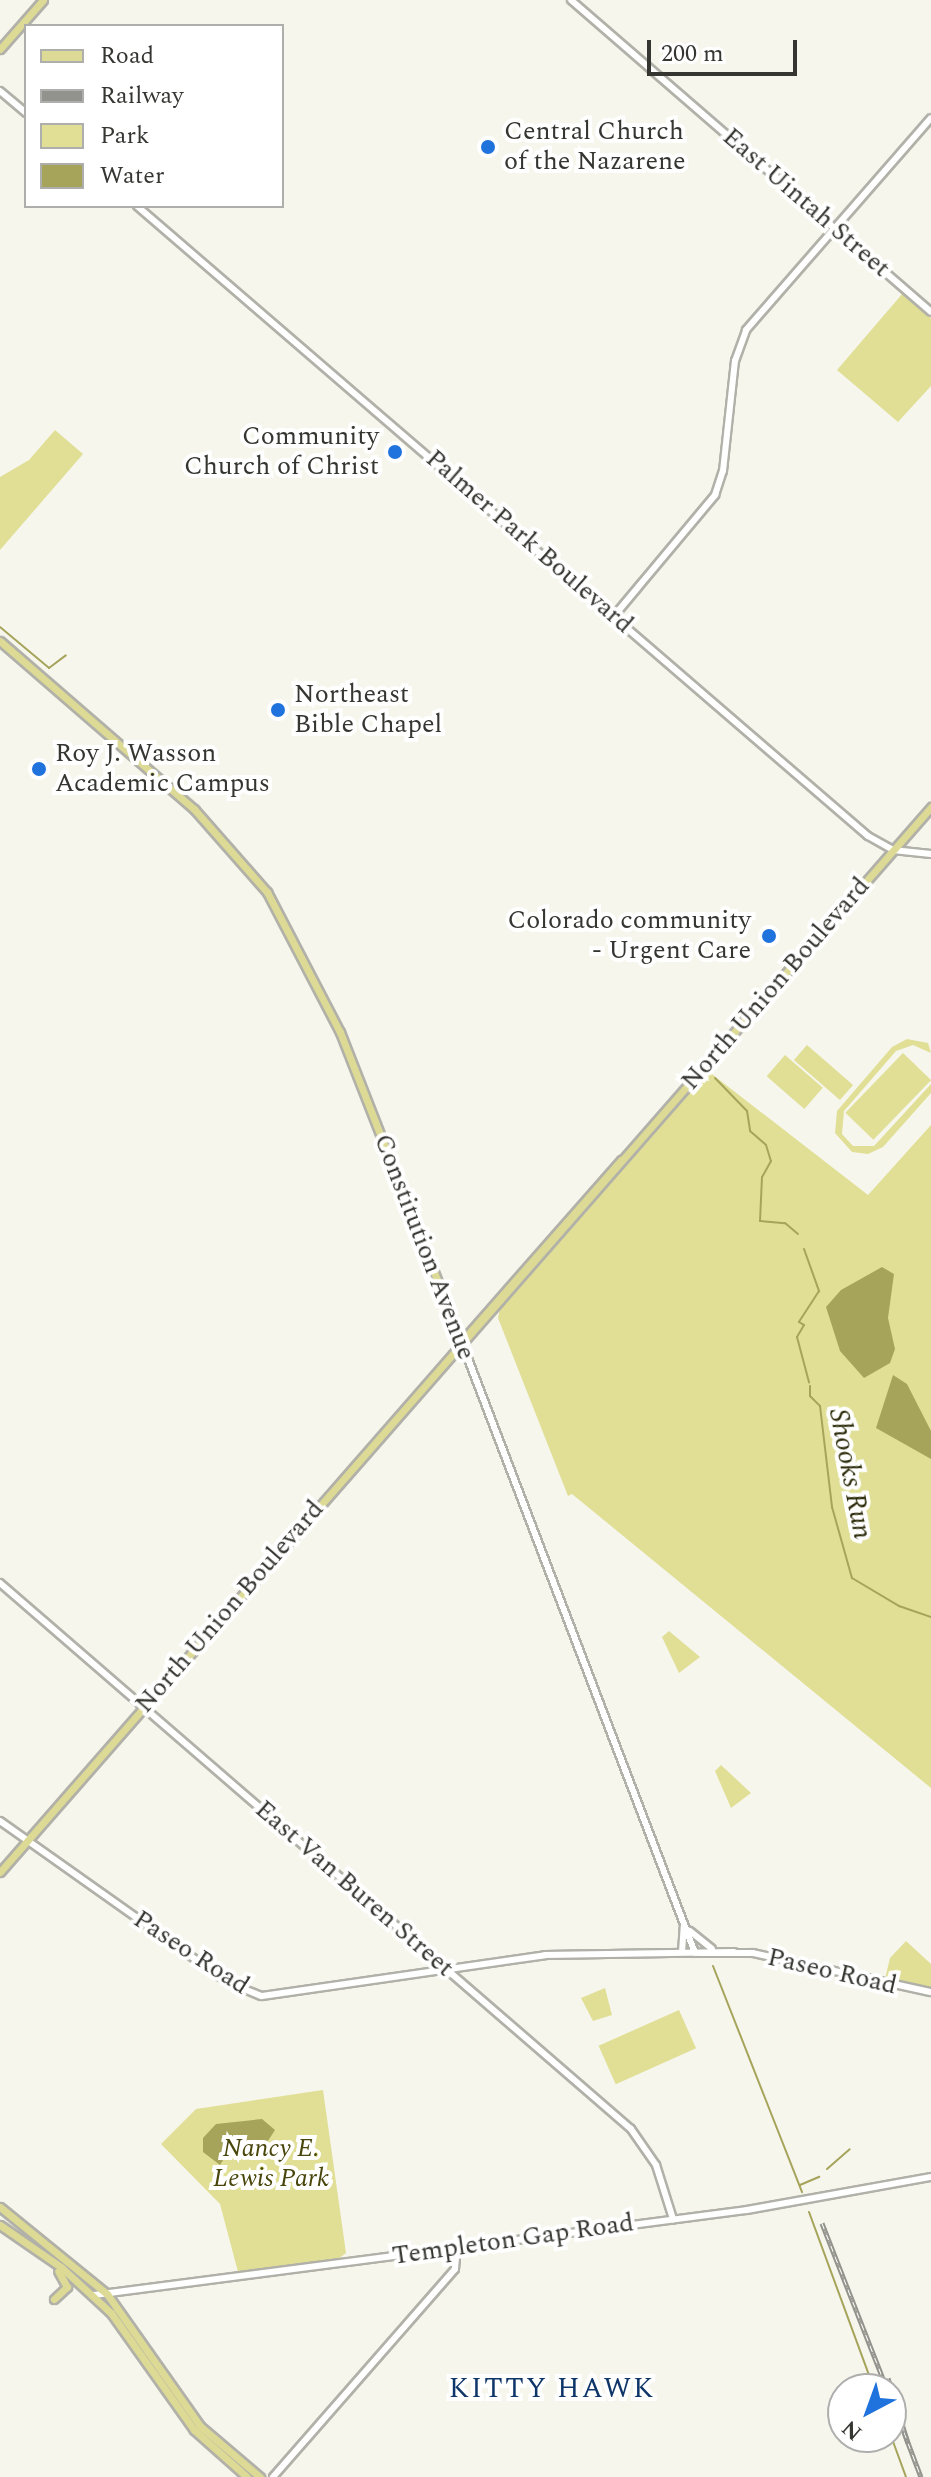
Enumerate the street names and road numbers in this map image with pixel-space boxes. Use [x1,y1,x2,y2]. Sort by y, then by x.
street label: East Uintah Street [716,122,896,284]
street label: Palmer Park Boulevard [419,443,639,641]
street label: North Union Boulevard [675,871,877,1097]
street label: Constitution Avenue [367,1130,481,1364]
street label: North Union Boulevard [129,1494,331,1720]
street label: East Van Buren Street [248,1794,460,1984]
street label: Paseo Road [127,1904,255,2002]
street label: Paseo Road [764,1942,900,2002]
street label: Templeton Gap Road [390,2208,636,2272]

